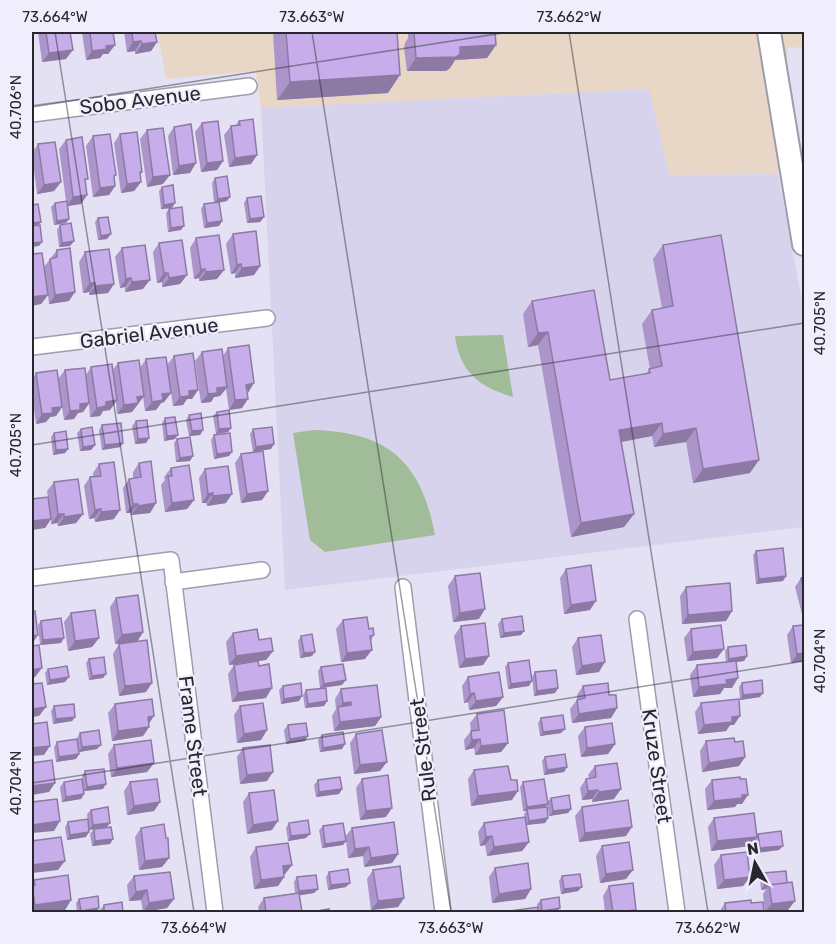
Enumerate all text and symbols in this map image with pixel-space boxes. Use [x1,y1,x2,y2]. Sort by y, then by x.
text: 73.664°W [22,8,88,26]
text: 73.663°W [279,8,345,26]
text: 73.662°W [536,8,602,26]
text: 40.706°N [7,75,25,139]
street label: Sobo Avenue [78,81,202,119]
text: 40.705°N [811,291,829,355]
street label: Gabriel Avenue [78,313,220,353]
text: 40.705°N [7,413,25,477]
text: 40.704°N [811,629,829,693]
street label: Frame Street [174,674,212,798]
street label: Rule Street [405,697,441,803]
street label: Kruze Street [637,707,677,825]
text: 40.704°N [7,751,25,815]
north arrow [725,833,785,893]
text: N [746,838,760,859]
text: 73.664°W [161,919,227,937]
text: 73.663°W [418,919,484,937]
text: 73.662°W [675,919,741,937]

